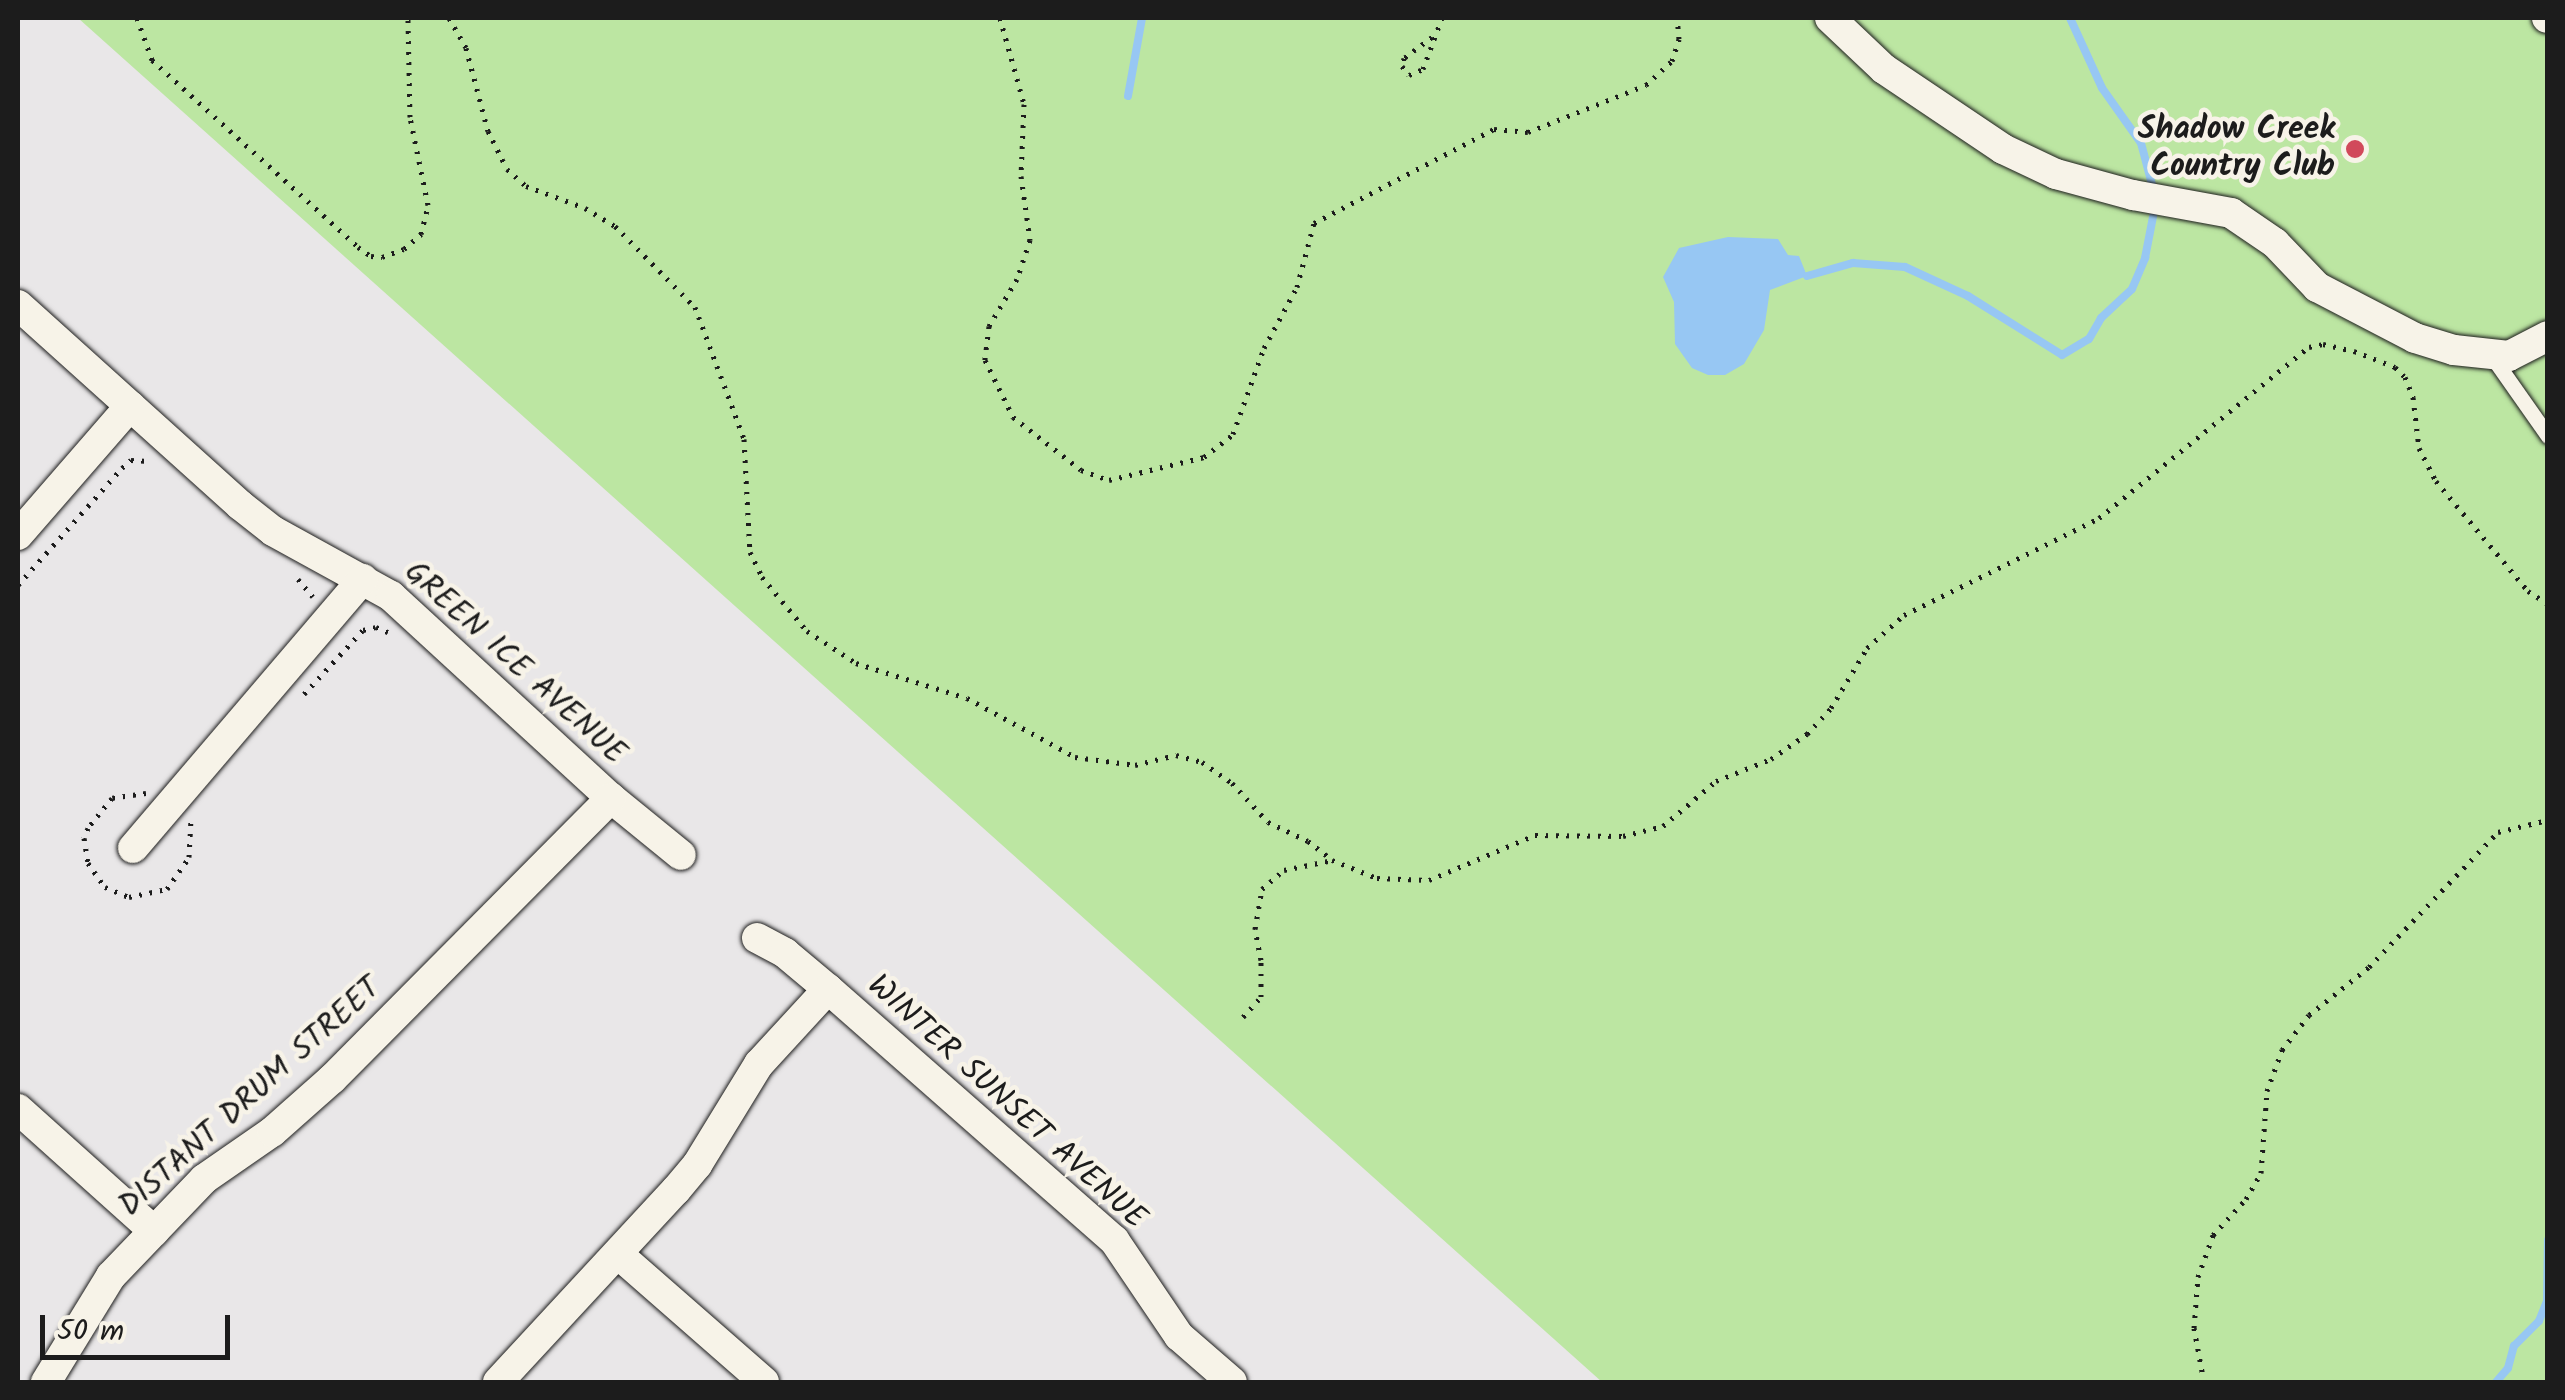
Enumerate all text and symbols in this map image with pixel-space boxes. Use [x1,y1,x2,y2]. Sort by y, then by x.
place label: Shadow Creek Country Club [2138,112,2335,187]
marker: Shadow Creek Country Club [2344,138,2366,160]
street label: GREEN ICE AVENUE [395,554,633,774]
street label: WINTER SUNSET AVENUE [859,968,1153,1238]
street label: DISTANT DRUM STREET [112,970,390,1226]
scale bar [45,1295,235,1357]
text: 50 m [57,1308,124,1356]

